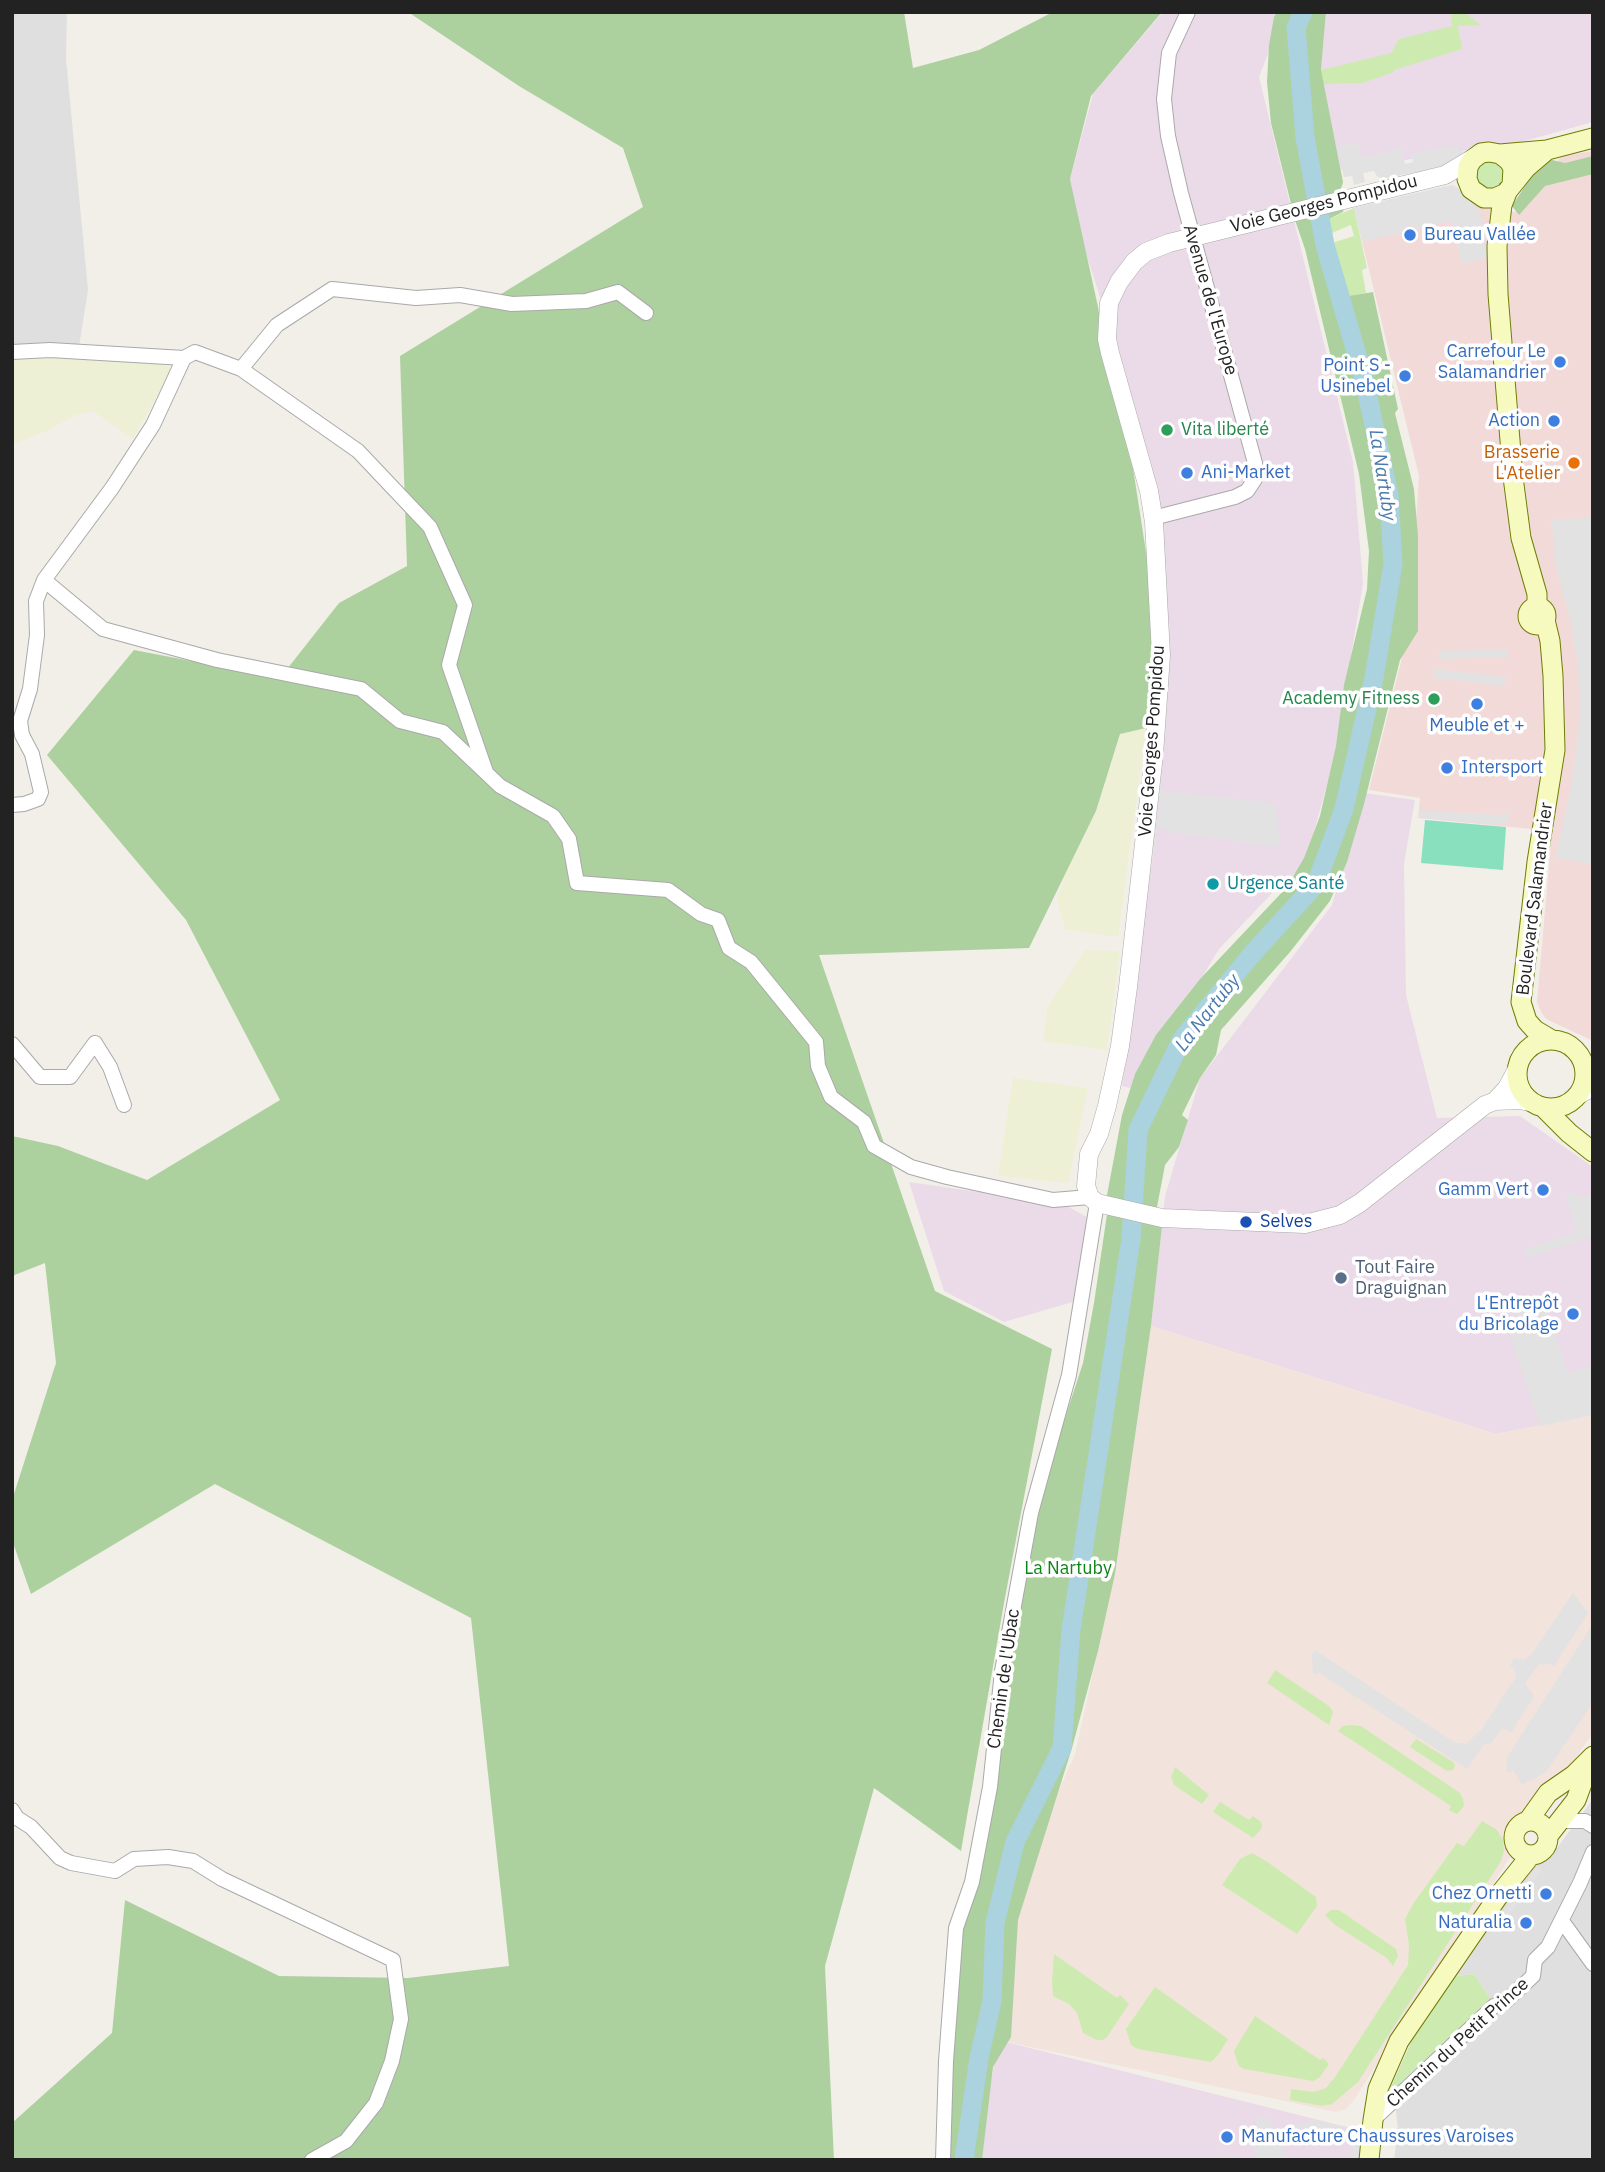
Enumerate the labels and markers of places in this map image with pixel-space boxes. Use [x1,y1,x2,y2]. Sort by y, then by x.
place label: Bureau Vallée [1424,224,1536,246]
marker: Bureau Vallée [1402,227,1418,243]
place label: Carrefour Le Salamandrier [1438,341,1546,384]
marker: Carrefour Le Salamandrier [1552,354,1568,370]
place label: Point S - Usinebel [1320,355,1391,398]
marker: Point S - Usinebel [1397,368,1413,384]
place label: Action [1488,410,1540,432]
marker: Action [1546,413,1562,429]
place label: Vita liberté [1181,419,1269,441]
marker: Vita liberté [1159,422,1175,438]
place label: Brasserie L'Atelier [1484,442,1560,484]
marker: Brasserie L'Atelier [1566,455,1582,471]
place label: Ani-Market [1201,462,1291,484]
marker: Ani-Market [1179,465,1195,481]
place label: Academy Fitness [1282,688,1420,710]
marker: Academy Fitness [1426,691,1442,707]
marker: Meuble et + [1469,696,1485,712]
place label: Meuble et + [1429,715,1525,737]
place label: Intersport [1461,757,1543,779]
marker: Intersport [1439,760,1455,776]
place label: Urgence Santé [1227,873,1344,895]
marker: Urgence Santé [1205,876,1221,892]
place label: Gamm Vert [1438,1179,1529,1201]
marker: Gamm Vert [1535,1182,1551,1198]
place label: Selves [1260,1211,1312,1233]
marker: Selves [1238,1214,1254,1230]
place label: Tout Faire Draguignan [1355,1257,1447,1300]
marker: Tout Faire Draguignan [1333,1270,1349,1286]
place label: L'Entrepôt du Bricolage [1458,1293,1559,1336]
marker: L'Entrepôt du Bricolage [1565,1306,1581,1322]
place label: Chez Ornetti [1432,1883,1532,1905]
marker: Chez Ornetti [1538,1886,1554,1902]
place label: Naturalia [1438,1912,1512,1934]
marker: Naturalia [1518,1915,1534,1931]
place label: Manufacture Chaussures Varoises [1241,2126,1514,2148]
marker: Manufacture Chaussures Varoises [1219,2129,1235,2145]

